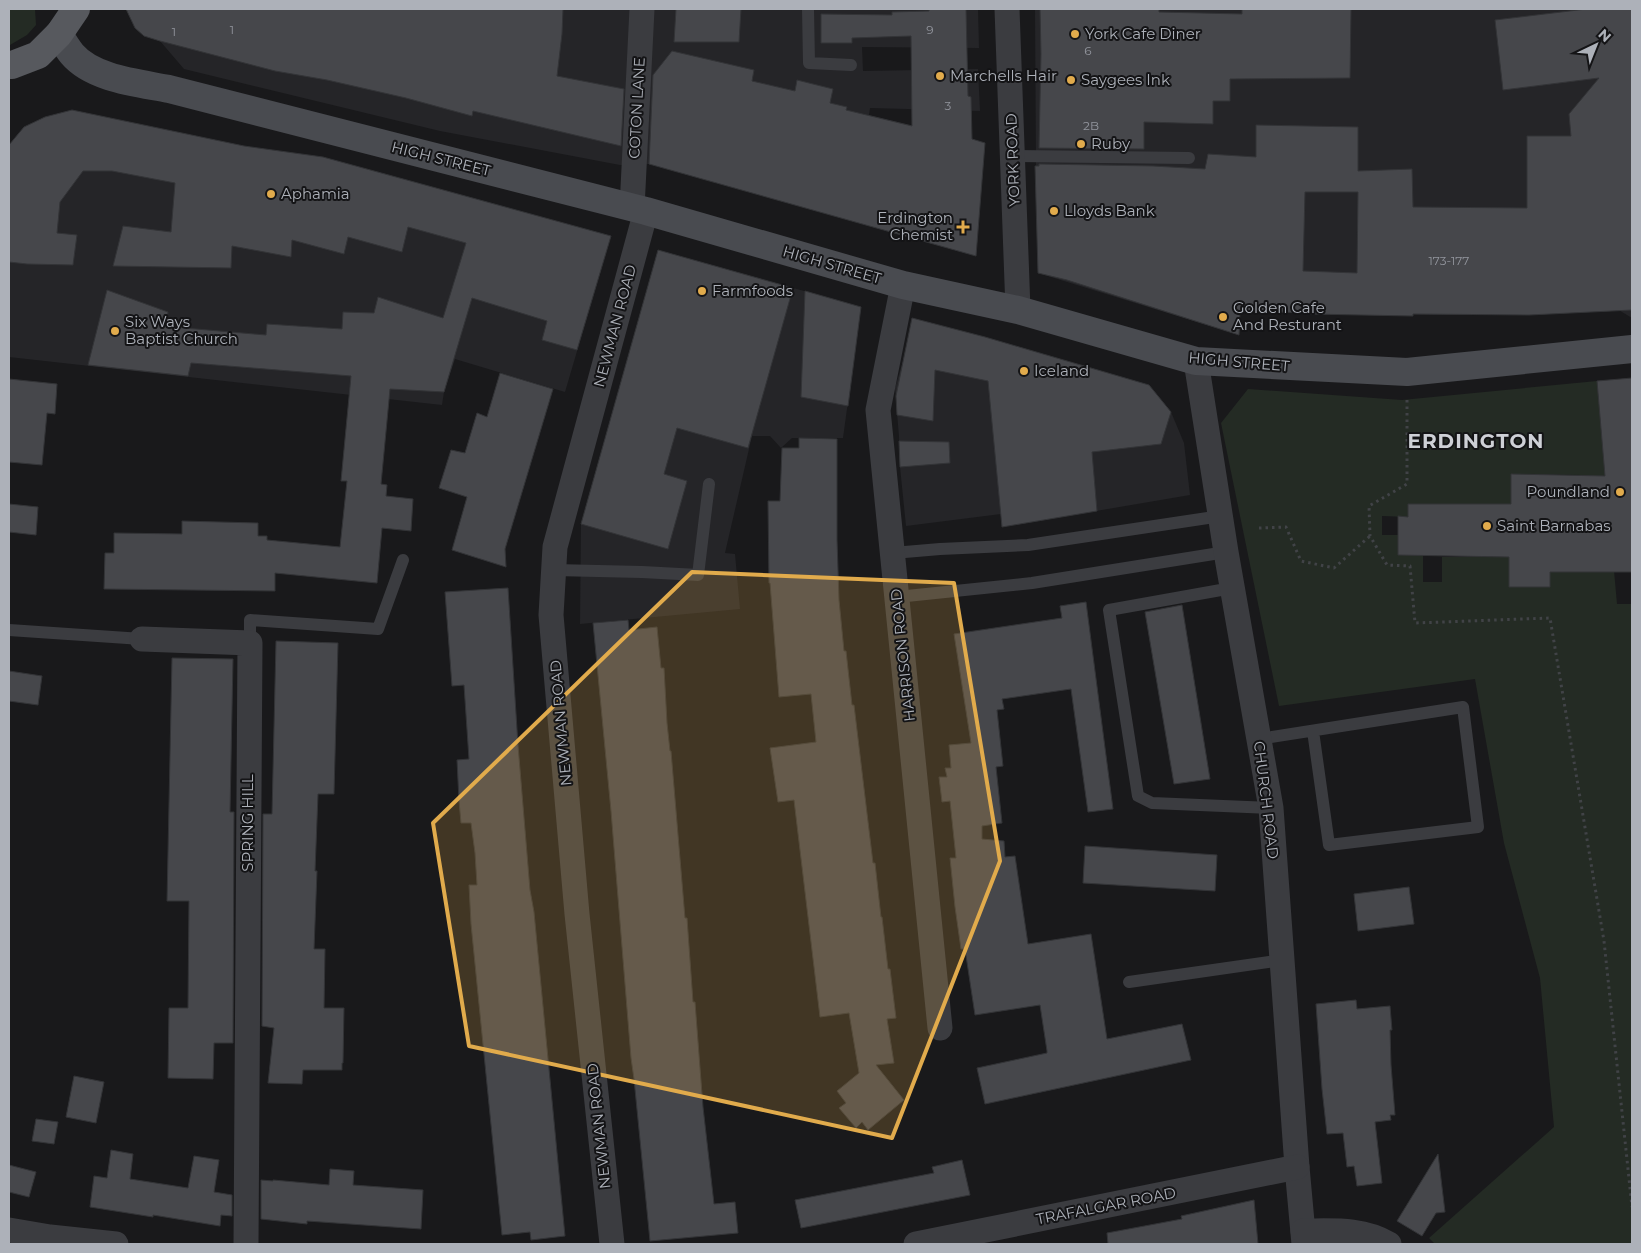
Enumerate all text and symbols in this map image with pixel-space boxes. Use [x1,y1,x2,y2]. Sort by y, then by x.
north arrow [1571,20,1621,70]
house number: 1 [230,22,234,37]
house number: 9 [926,22,934,37]
house number: 1 [172,24,176,39]
place label: York Cafe Diner [1085,24,1201,43]
text: N [1595,25,1615,46]
marker: York Cafe Diner [1069,28,1081,40]
house number: 6 [1084,43,1092,58]
street label: COTON LANE [624,57,649,159]
place label: Marchells Hair [950,66,1057,85]
marker: Marchells Hair [934,70,946,82]
place label: Saygees Ink [1081,70,1170,89]
marker: Saygees Ink [1065,74,1077,86]
house number: 3 [945,98,952,113]
street label: YORK ROAD [1001,113,1024,207]
house number: 2B [1083,118,1099,133]
place label: Ruby [1091,134,1131,153]
street label: HIGH STREET [390,137,493,180]
marker: Ruby [1075,138,1087,150]
place label: Aphamia [281,184,350,203]
marker: Aphamia [265,188,277,200]
place label: Lloyds Bank [1064,201,1155,220]
marker: Lloyds Bank [1048,205,1060,217]
place label: Erdington Chemist [877,208,953,244]
marker: Erdington Chemist [957,221,969,233]
street label: HIGH STREET [781,241,884,288]
house number: 173-177 [1429,253,1469,268]
street label: NEWMAN ROAD [589,262,640,389]
place label: Farmfoods [712,281,793,300]
marker: Farmfoods [696,285,708,297]
place label: Golden Cafe And Resturant [1233,298,1342,334]
marker: Golden Cafe And Resturant [1217,311,1229,323]
place label: Six Ways Baptist Church [125,312,238,348]
marker: Six Ways Baptist Church [109,325,121,337]
street label: HIGH STREET [1188,348,1291,375]
place label: Iceland [1034,361,1089,380]
marker: Iceland [1018,365,1030,377]
district label: ERDINGTON [1408,429,1544,453]
place label: Poundland [1526,482,1610,501]
marker: Poundland [1614,486,1626,498]
place label: Saint Barnabas [1497,516,1611,535]
marker: Saint Barnabas [1481,520,1493,532]
street label: HARRISON ROAD [886,588,919,722]
street label: NEWMAN ROAD [546,659,575,787]
street label: CHURCH ROAD [1250,740,1283,860]
street label: SPRING HILL [238,774,257,872]
street label: NEWMAN ROAD [582,1062,615,1190]
street label: TRAFALGAR ROAD [1034,1183,1177,1228]

